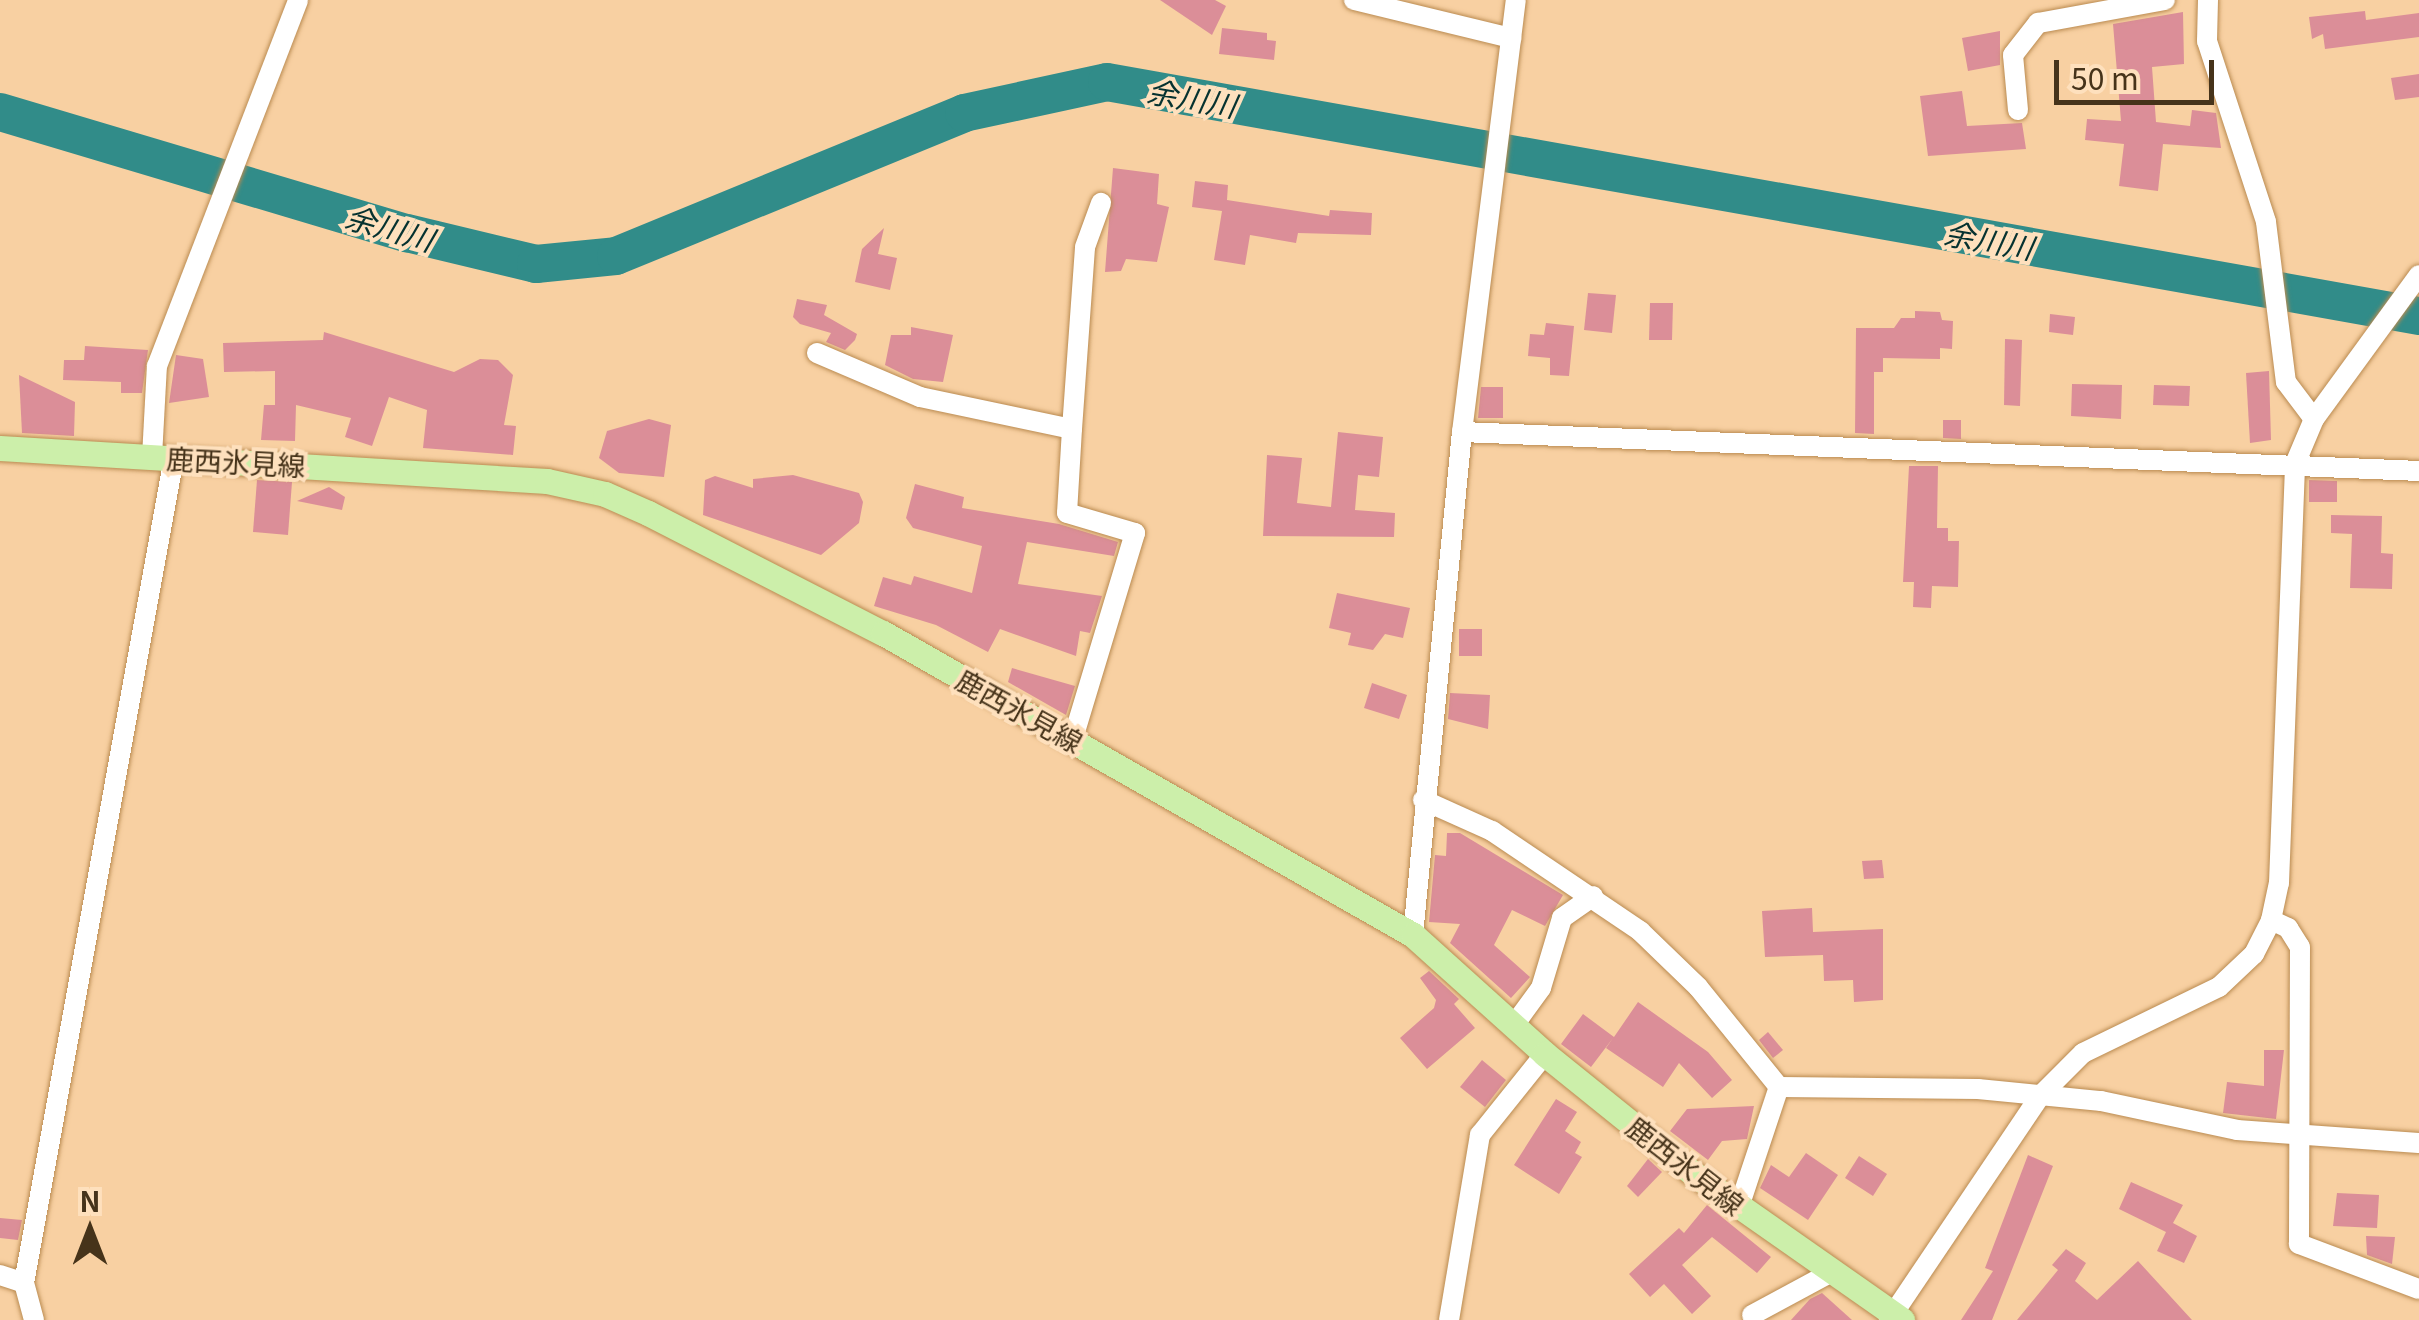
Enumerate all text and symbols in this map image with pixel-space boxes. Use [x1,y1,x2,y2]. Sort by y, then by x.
scale bar [2059,40,2219,102]
text: 50 m [2071,55,2139,99]
water label: 余川川 [1145,71,1239,123]
water label: 余川川 [342,197,438,257]
water label: 余川川 [1942,213,2036,265]
street label: 鹿西氷見線 [165,441,307,481]
street label: 鹿西氷見線 [951,661,1089,759]
street label: 鹿西氷見線 [1620,1109,1752,1221]
north arrow [40,1180,140,1280]
text: N [80,1180,100,1220]

